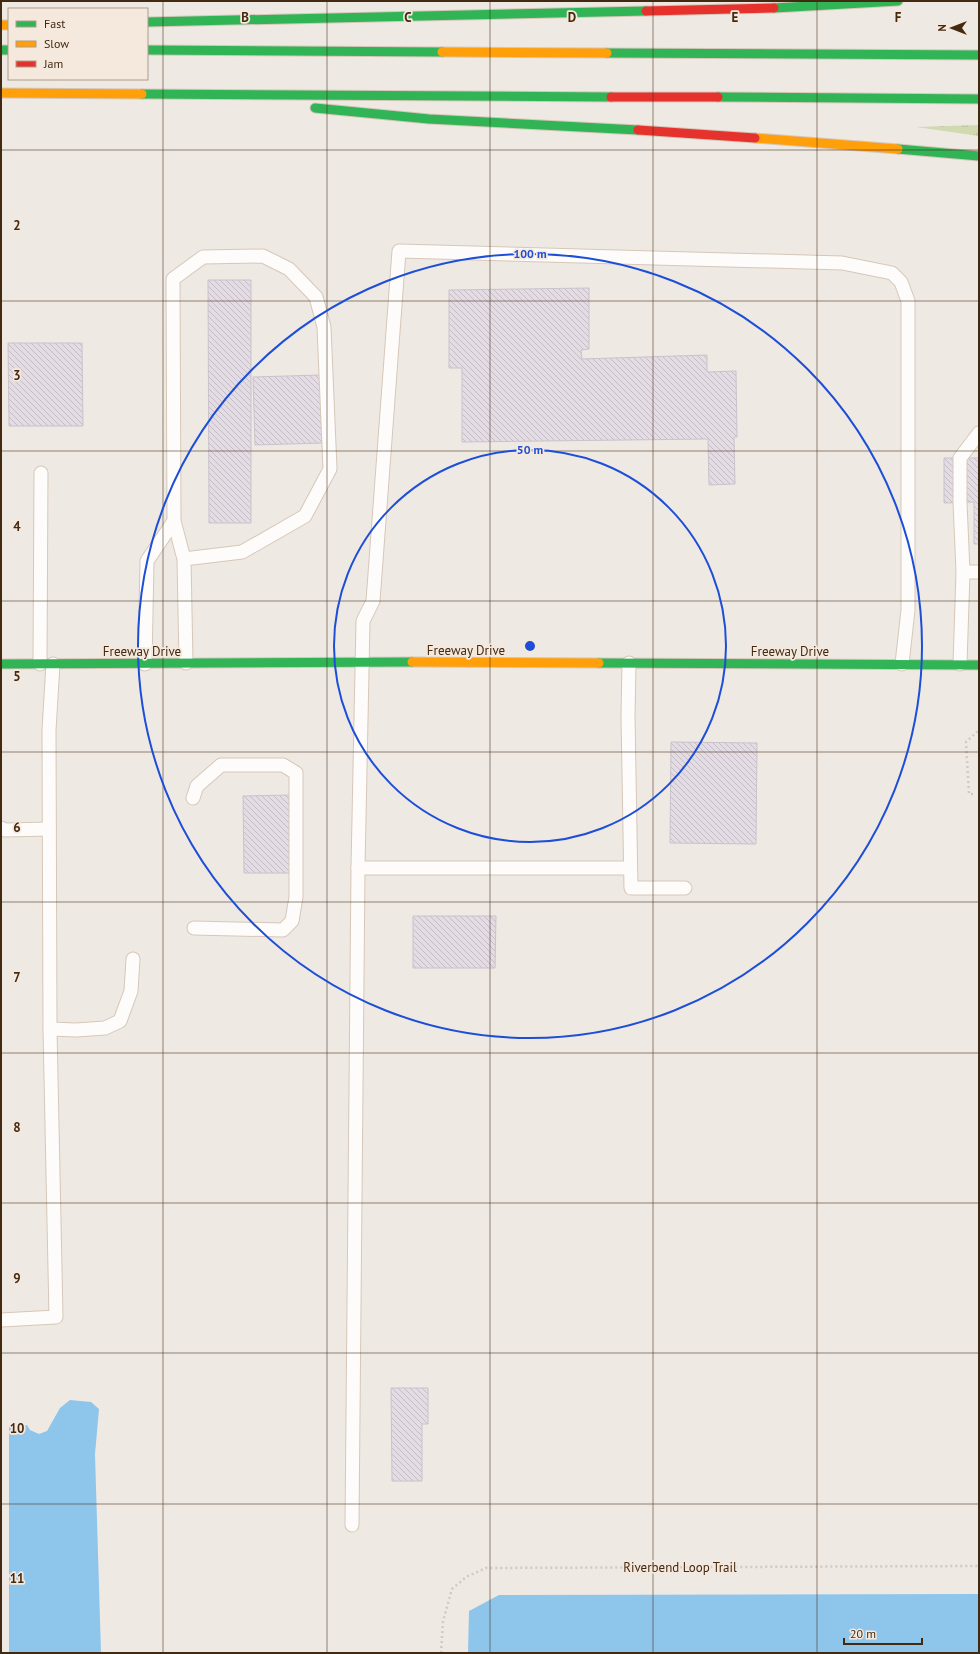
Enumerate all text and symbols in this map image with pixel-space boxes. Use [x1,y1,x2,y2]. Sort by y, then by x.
legend [8,8,148,80]
north arrow [932,8,972,48]
text: B [241,9,249,26]
text: C [404,9,412,26]
text: D [568,9,576,26]
text: E [732,9,739,26]
text: F [895,9,902,26]
text: Fast [44,16,65,31]
text: N [935,24,949,32]
text: Slow [44,36,69,51]
text: Jam [43,56,63,71]
text: 2 [13,217,21,234]
text: 100 m [513,246,547,261]
text: 3 [13,367,21,384]
text: 50 m [517,442,543,457]
text: 4 [13,518,21,535]
centre of rings [523,639,537,653]
street label: Freeway Drive [427,642,505,659]
street label: Freeway Drive [103,643,181,660]
street label: Freeway Drive [751,643,829,660]
text: 5 [13,668,21,685]
text: 6 [13,819,21,836]
text: 7 [13,969,21,986]
text: 8 [13,1119,21,1136]
text: 9 [13,1270,21,1287]
text: 10 [10,1420,24,1437]
street label: Riverbend Loop Trail [623,1559,737,1576]
text: 11 [10,1570,24,1587]
scale bar [844,1620,922,1646]
text: 20 m [850,1626,876,1641]

